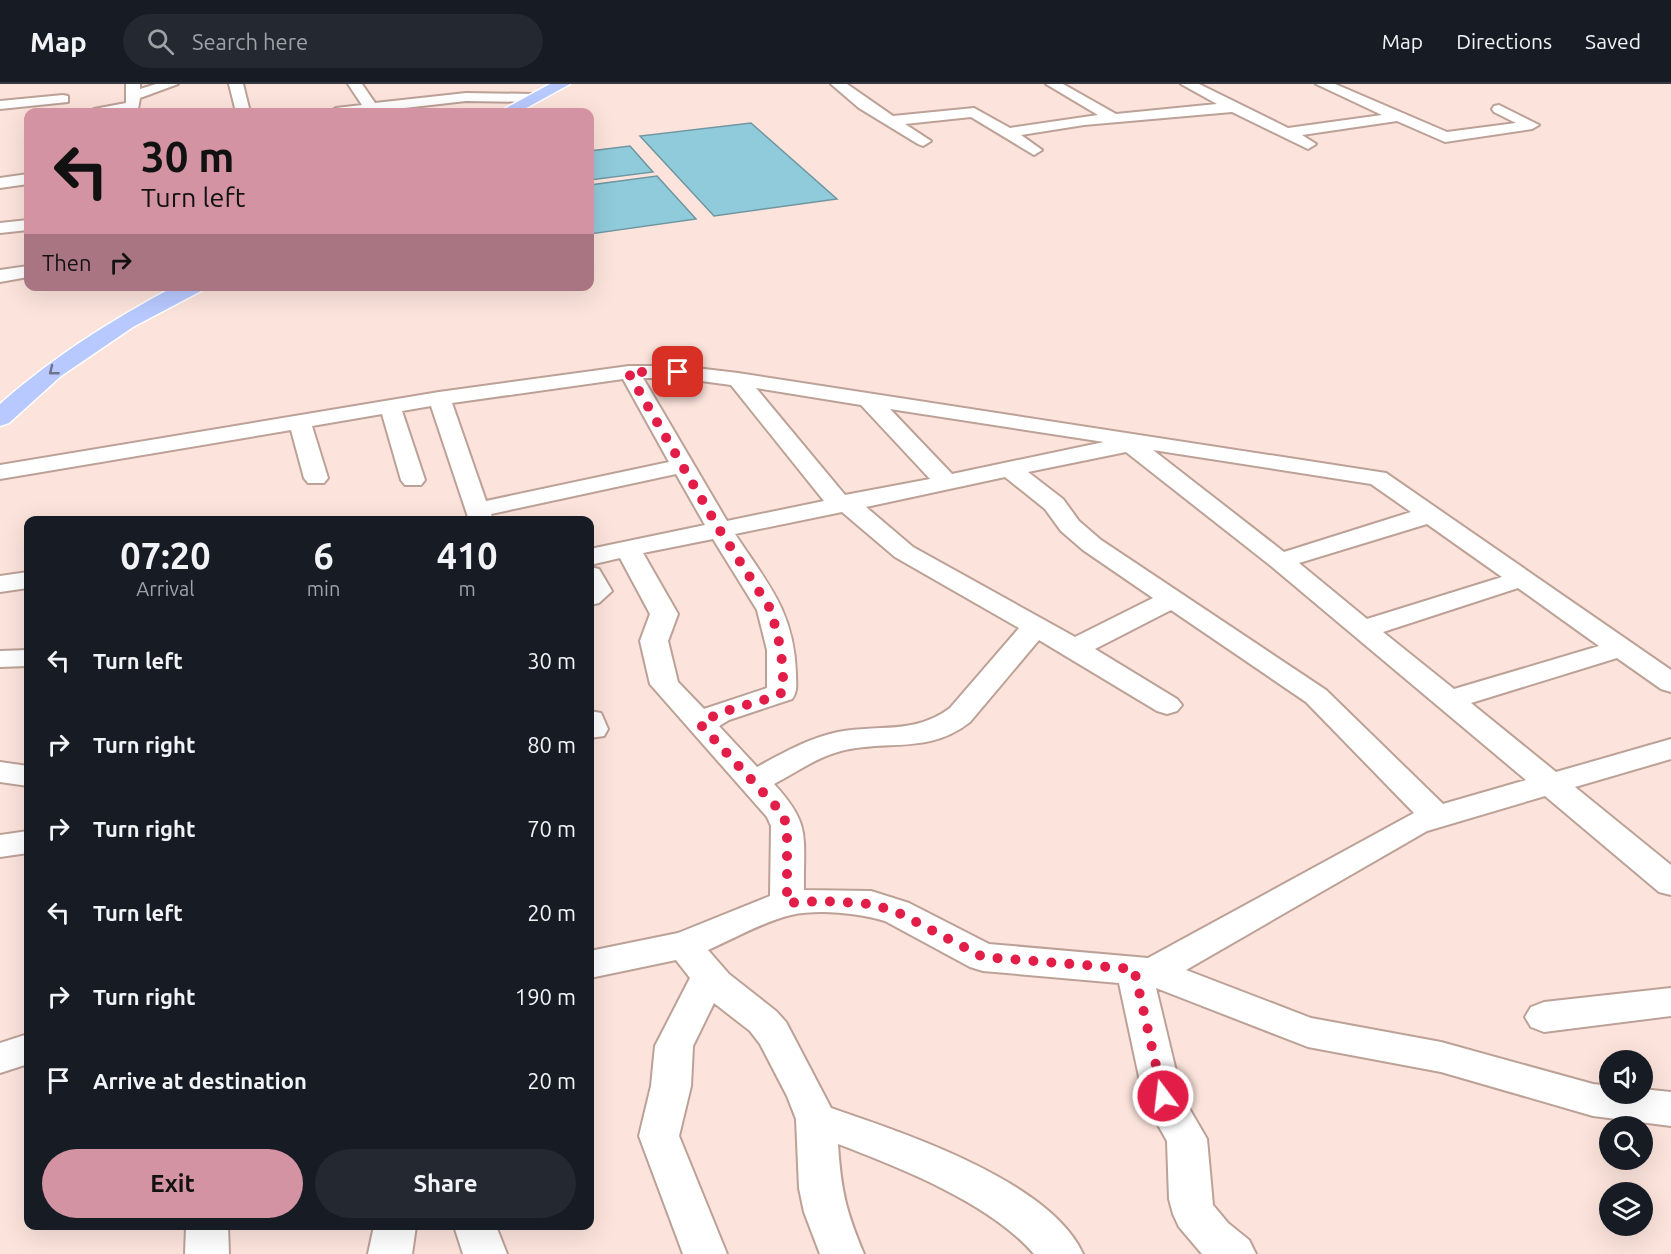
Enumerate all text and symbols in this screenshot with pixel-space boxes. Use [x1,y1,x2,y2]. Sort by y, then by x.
search box [123,14,543,68]
icon: search [144,25,177,58]
text: Map [30,26,87,57]
text: Search here [192,29,308,54]
text: Map [1382,29,1423,53]
text: Directions [1456,29,1552,53]
text: Saved [1585,29,1641,53]
icon: left [42,132,120,210]
text: 30 m [141,133,235,180]
text: Turn left [141,182,245,212]
icon: right [104,246,137,279]
text: Then [42,250,92,275]
pin [652,346,703,397]
icon: arrive [661,355,694,388]
one-way arrow [49,364,60,375]
text: 07:20 [120,535,210,576]
text: 6 [313,535,334,576]
text: 410 [437,535,498,576]
text: Arrival [136,577,195,600]
text: min [307,577,340,600]
text: m [459,577,476,600]
icon: left [42,644,75,677]
text: Turn left [93,648,183,673]
text: 30 m [527,648,576,673]
icon: right [42,728,75,761]
text: Turn right [93,732,195,757]
text: 80 m [527,732,576,757]
icon: right [42,812,75,845]
text: Turn right [93,816,195,841]
text: 70 m [527,816,576,841]
icon: left [42,896,75,929]
text: Turn left [93,900,183,925]
text: 20 m [527,900,576,925]
icon: right [42,980,75,1013]
text: Turn right [93,984,195,1009]
text: 190 m [515,984,576,1009]
map controls [1599,1050,1653,1236]
button: sound [1599,1050,1653,1104]
icon: arrive [42,1064,75,1097]
position arrow [1131,1064,1195,1128]
text: Arrive at destination [93,1068,307,1093]
text: 20 m [527,1068,576,1093]
button: search [1599,1116,1653,1170]
button: Exit [42,1149,303,1218]
button: Share [315,1149,576,1218]
button: layers [1599,1182,1653,1236]

